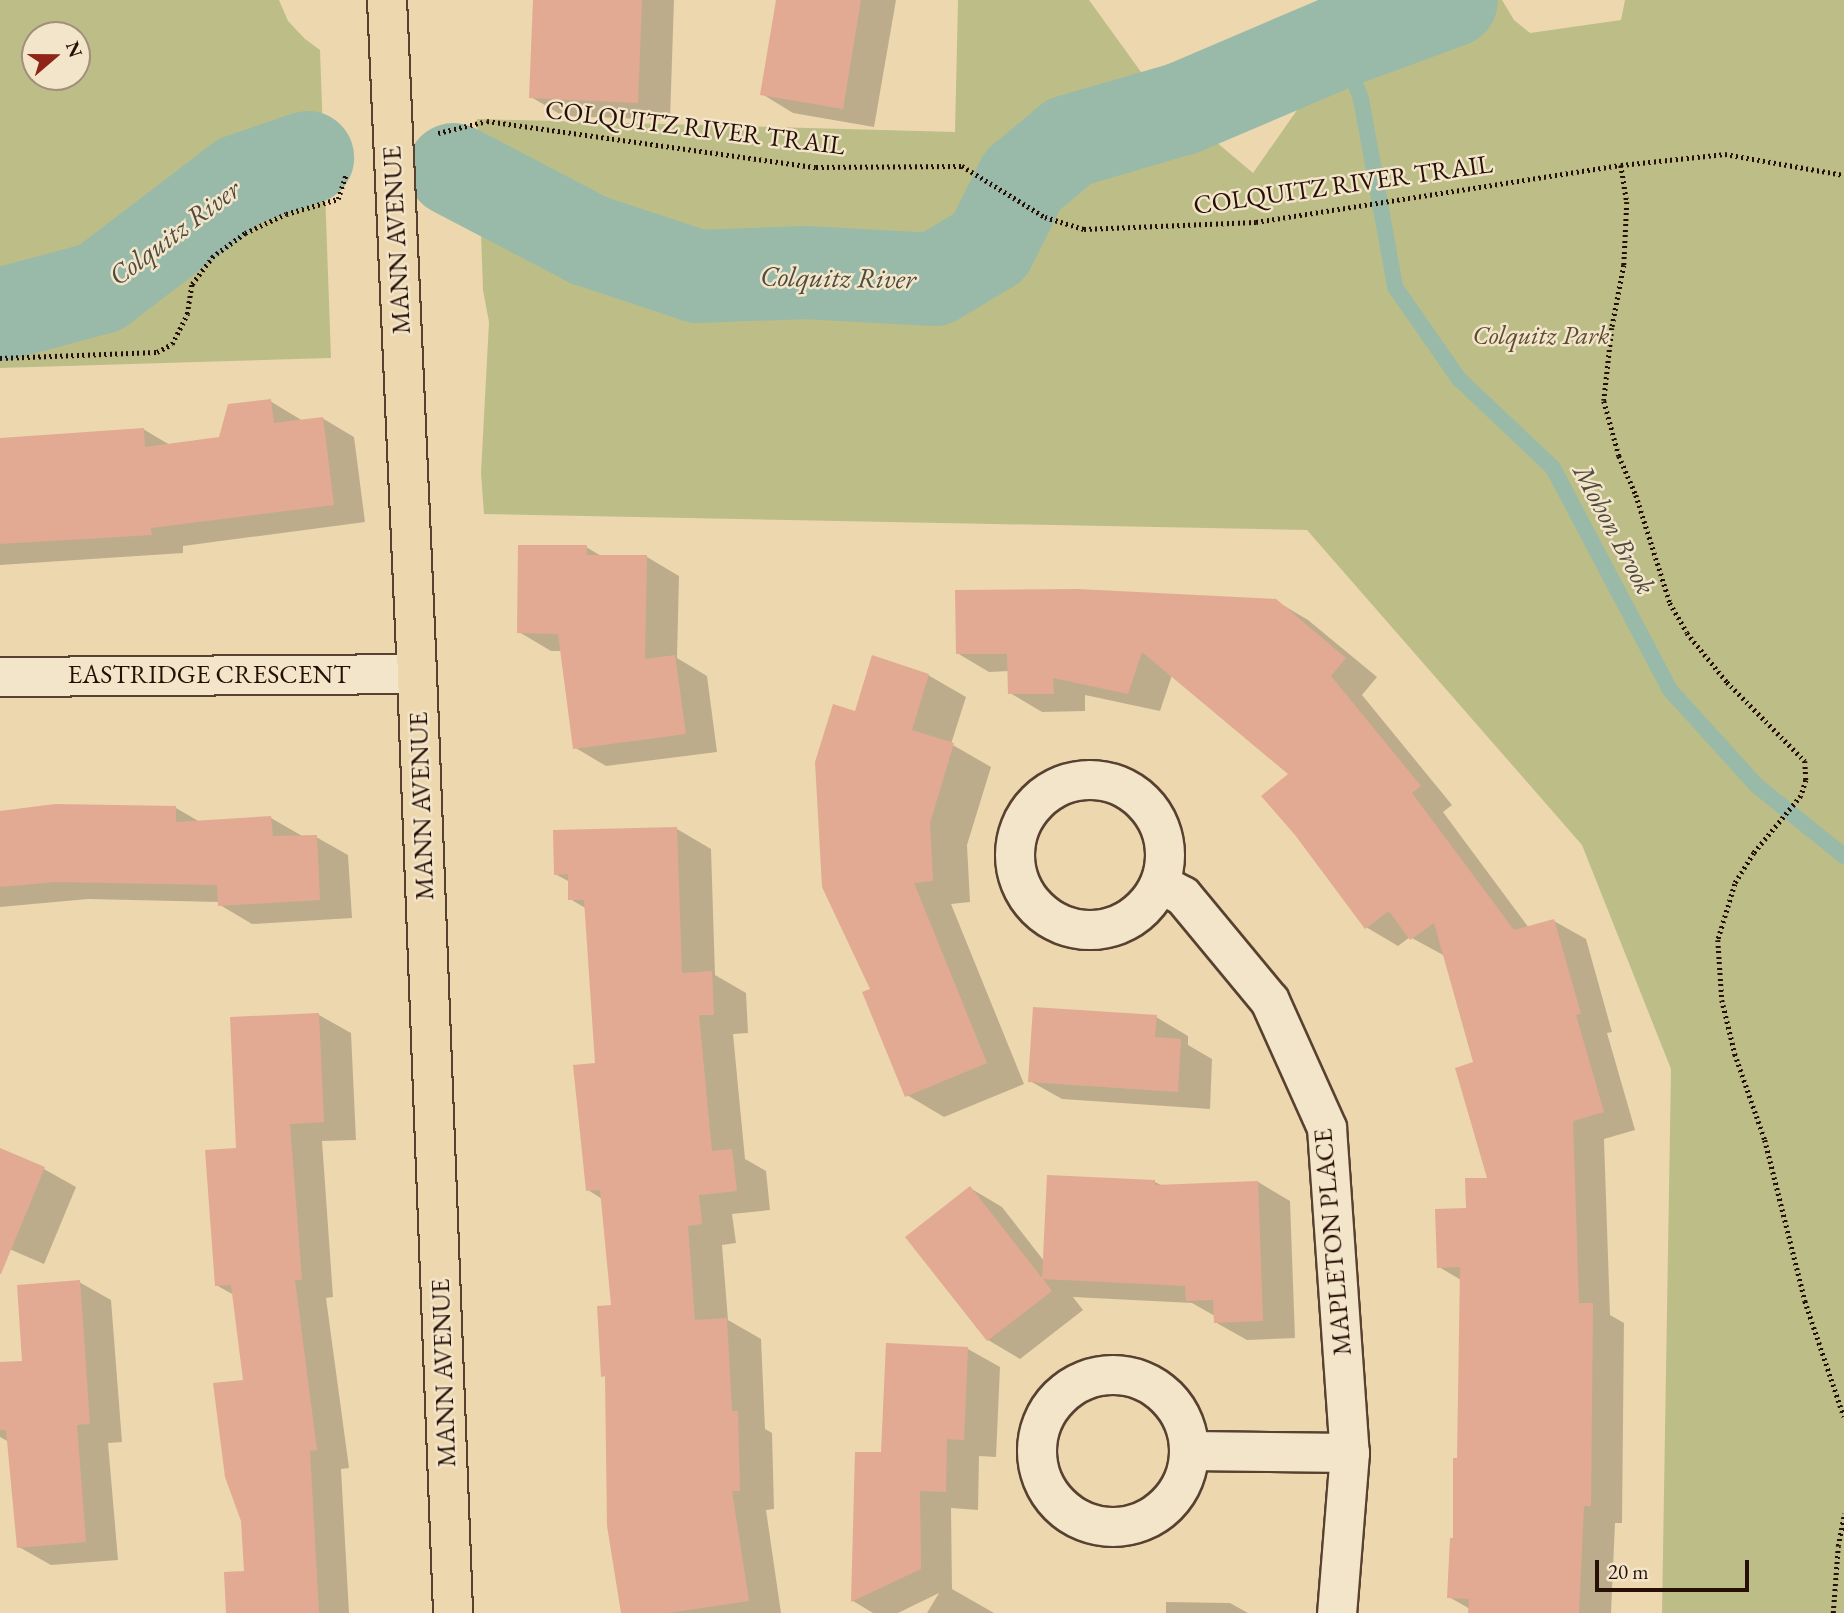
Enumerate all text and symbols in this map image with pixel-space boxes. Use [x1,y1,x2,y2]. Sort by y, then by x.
north arrow [21,21,91,91]
text: N [60,38,89,61]
street label: COLQUITZ RIVER TRAIL [543,94,847,162]
street label: MANN AVENUE [376,145,418,335]
street label: COLQUITZ RIVER TRAIL [1191,149,1495,221]
water label: Colquitz River [102,172,246,292]
water label: Colquitz River [760,259,916,295]
park label: Colquitz Park [1472,320,1610,352]
water label: Mohon Brook [1567,458,1663,600]
street label: EASTRIDGE CRESCENT [68,659,350,691]
street label: MANN AVENUE [403,711,441,901]
street label: MAPLETON PLACE [1308,1127,1358,1357]
street label: MANN AVENUE [425,1278,463,1468]
scale bar [1599,1546,1753,1590]
text: 20 m [1608,1558,1649,1585]

